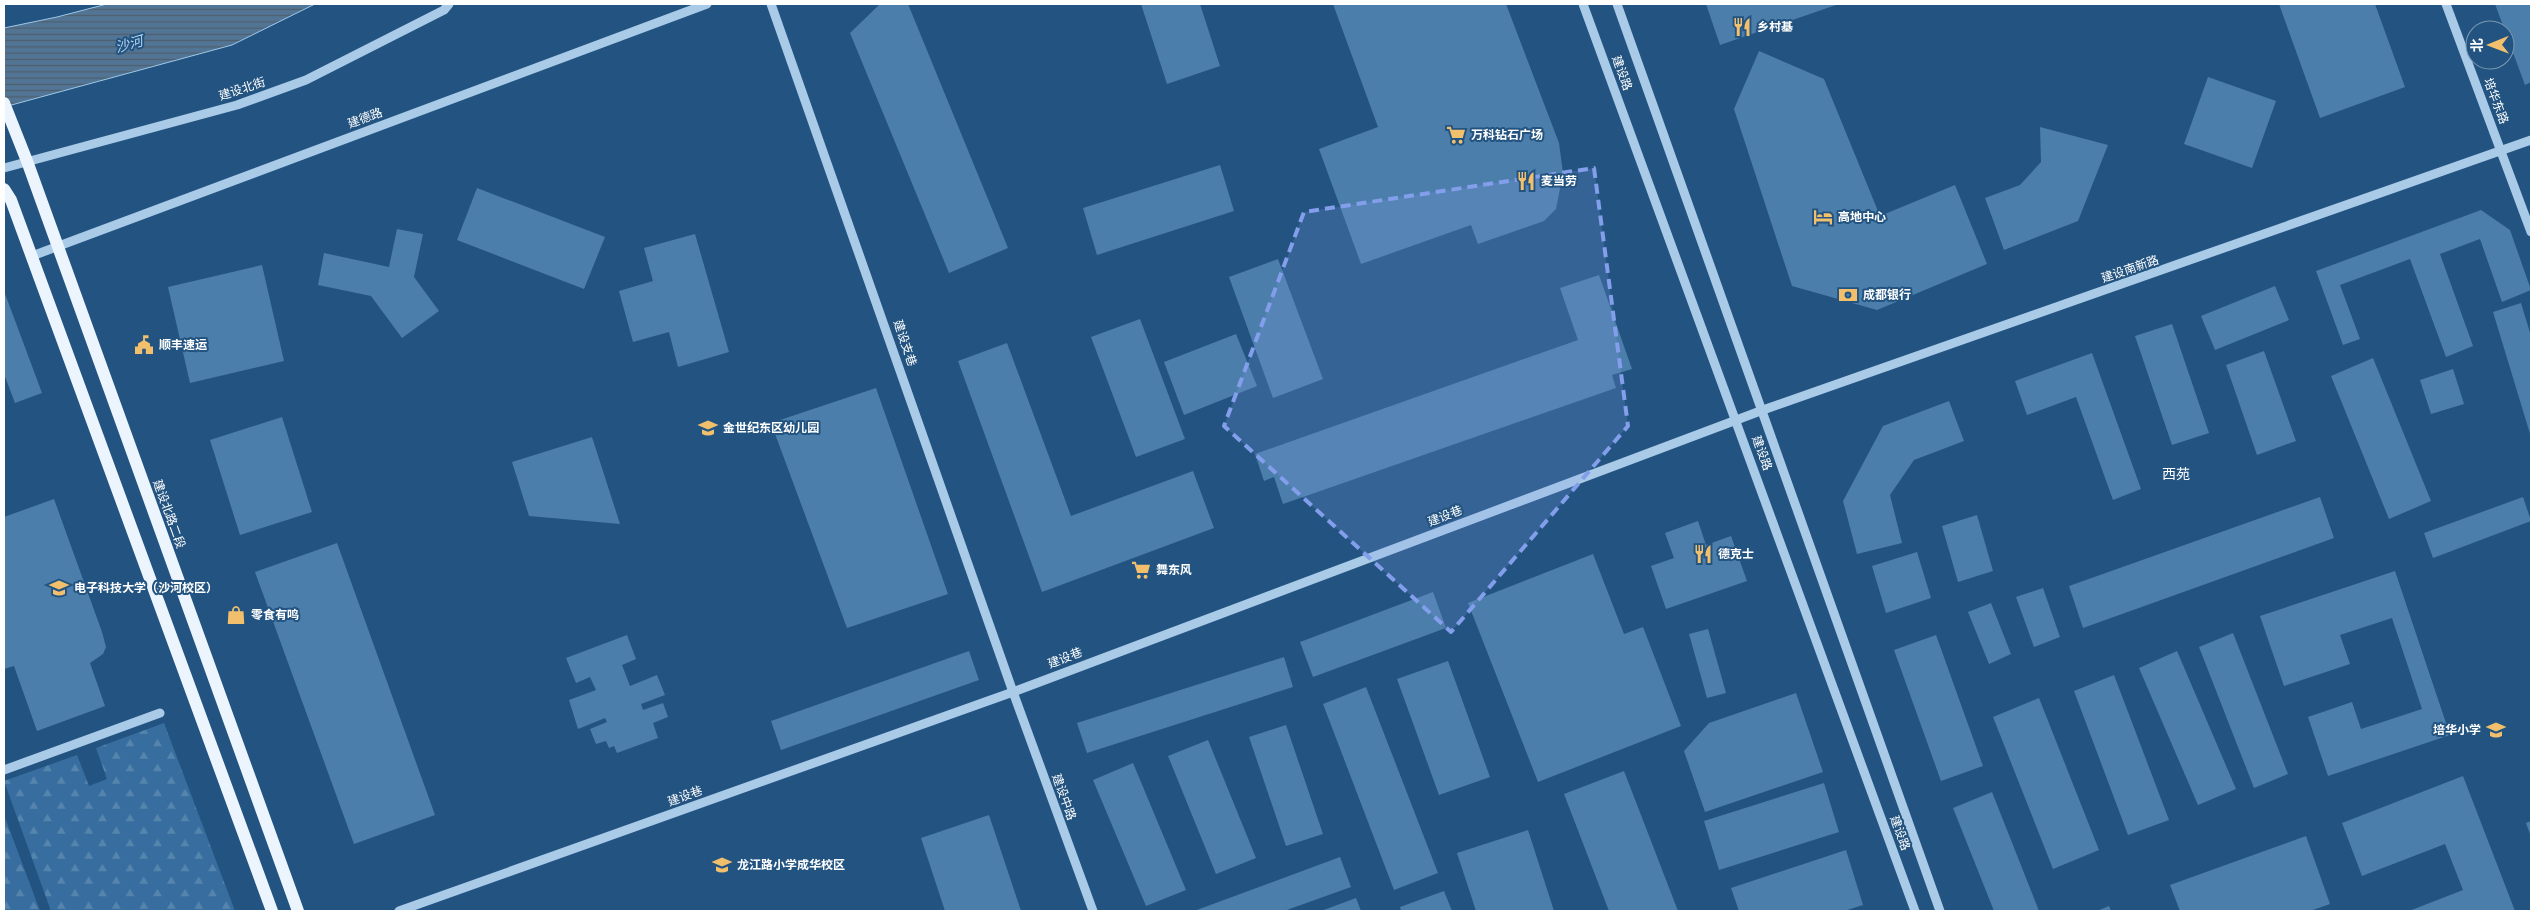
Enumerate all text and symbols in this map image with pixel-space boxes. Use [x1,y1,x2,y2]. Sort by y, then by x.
restaurant icon: 乡村基 [1731,16,1753,38]
place label: 乡村基 [1757,19,1793,33]
north arrow [2465,20,2515,70]
water label: 沙河 [113,31,147,55]
text: 北 [2468,38,2485,52]
street label: 建设路 [1610,53,1636,92]
street label: 建设北街 [217,74,267,102]
street label: 培华东路 [2482,76,2512,126]
street label: 建德路 [345,104,384,130]
supermarket icon: 万科钻石广场 [1445,124,1467,146]
place label: 万科钻石广场 [1471,127,1543,141]
restaurant icon: 麦当劳 [1515,170,1537,192]
place label: 麦当劳 [1541,173,1577,187]
hotel icon: 高地中心 [1812,206,1834,228]
place label: 高地中心 [1838,209,1886,223]
street label: 建设南新路 [2099,252,2160,284]
bank icon: 成都银行 [1837,284,1859,306]
place label: 成都银行 [1863,287,1911,301]
street label: 建设支巷 [892,318,920,368]
public building icon: 顺丰速运 [133,334,155,356]
place label: 顺丰速运 [159,337,207,351]
school or university icon: 金世纪东区幼儿园 [697,417,719,439]
place label: 金世纪东区幼儿园 [723,420,819,434]
street label: 建设路 [1750,433,1776,472]
district label: 西苑 [2162,465,2190,482]
street label: 建设北路二段 [151,477,189,550]
street label: 建设巷 [1425,502,1464,528]
restaurant icon: 德克士 [1692,543,1714,565]
place label: 德克士 [1718,546,1754,560]
supermarket icon: 舞东风 [1130,559,1152,581]
place label: 舞东风 [1156,562,1192,576]
school or university icon: 电子科技大学（沙河校区） [48,577,70,599]
place label: 电子科技大学（沙河校区） [74,580,218,594]
shop icon: 零食有鸣 [225,604,247,626]
place label: 零食有鸣 [251,607,299,621]
street label: 建设巷 [1045,644,1084,670]
school or university icon: 培华小学 [2485,719,2507,741]
place label: 培华小学 [2433,722,2481,736]
street label: 建设中路 [1050,772,1080,822]
street label: 建设巷 [665,782,704,808]
street label: 建设路 [1888,813,1914,852]
school or university icon: 龙江路小学成华校区 [711,854,733,876]
place label: 龙江路小学成华校区 [737,857,845,871]

